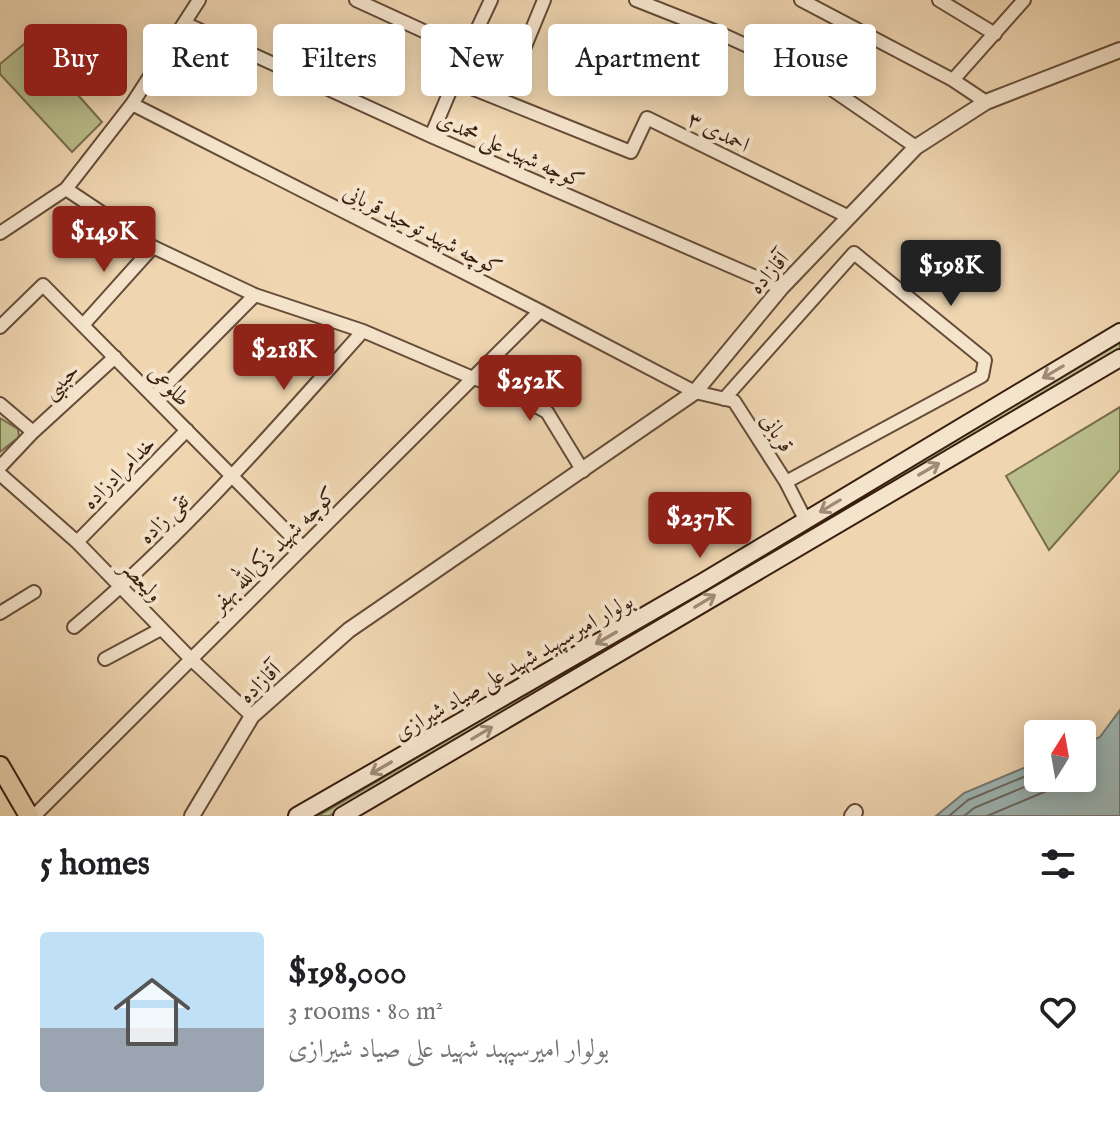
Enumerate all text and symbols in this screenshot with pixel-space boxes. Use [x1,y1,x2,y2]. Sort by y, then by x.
chip: Buy [24,24,127,96]
chip: Rent [143,24,257,96]
chip: Filters [273,24,405,96]
chip: New [421,24,532,96]
chip: Apartment [548,24,728,96]
chip: House [744,24,876,96]
street label: کوچه شهید علی محمدی [432,106,588,197]
street label: احمدی ۳ [682,106,754,160]
street label: کوچه شهید توحید قربانی [338,179,506,283]
pin: $149K [48,206,160,274]
text: $149K [71,215,137,248]
pin: $198K [895,240,1007,308]
street label: آقازاده [742,244,797,300]
text: $198K [919,249,983,282]
pin: $218K [228,324,340,392]
text: $218K [251,333,317,366]
pin: $252K [474,355,586,423]
street label: حبیبی [37,357,88,408]
street label: طلوعی [141,359,196,414]
text: $252K [497,364,563,397]
one-way arrow [1042,365,1065,381]
street label: قربانی [753,408,799,458]
street label: خدامرادزاده [77,431,162,516]
one-way arrow [917,461,941,476]
street label: کوچه شهید ذکی‌الله بهفر [200,478,343,621]
street label: تقی زاده [133,488,197,551]
pin: $237K [644,492,756,560]
one-way arrow [819,498,842,514]
text: $237K [666,501,734,534]
street label: ولیعصر [112,552,168,609]
street label: بولوار امیرسپهبد شهید علی صیاد شیرازی [389,588,639,749]
one-way arrow [693,593,716,609]
one-way arrow [595,630,618,646]
street label: آقازاده [233,655,289,710]
north arrow [1024,720,1096,792]
map controls [1024,720,1096,792]
one-way arrow [470,725,493,741]
one-way arrow [370,760,393,776]
icon: filters [1036,842,1080,886]
text: 5 homes [40,843,150,886]
text: $198,000 [288,952,407,995]
icon: home [104,964,200,1060]
icon: heart [1036,990,1080,1034]
text: 3 rooms · 80 m² [288,995,443,1028]
text: بولوار امیرسپهبد شهید علی صیاد شیرازی [288,1033,609,1066]

